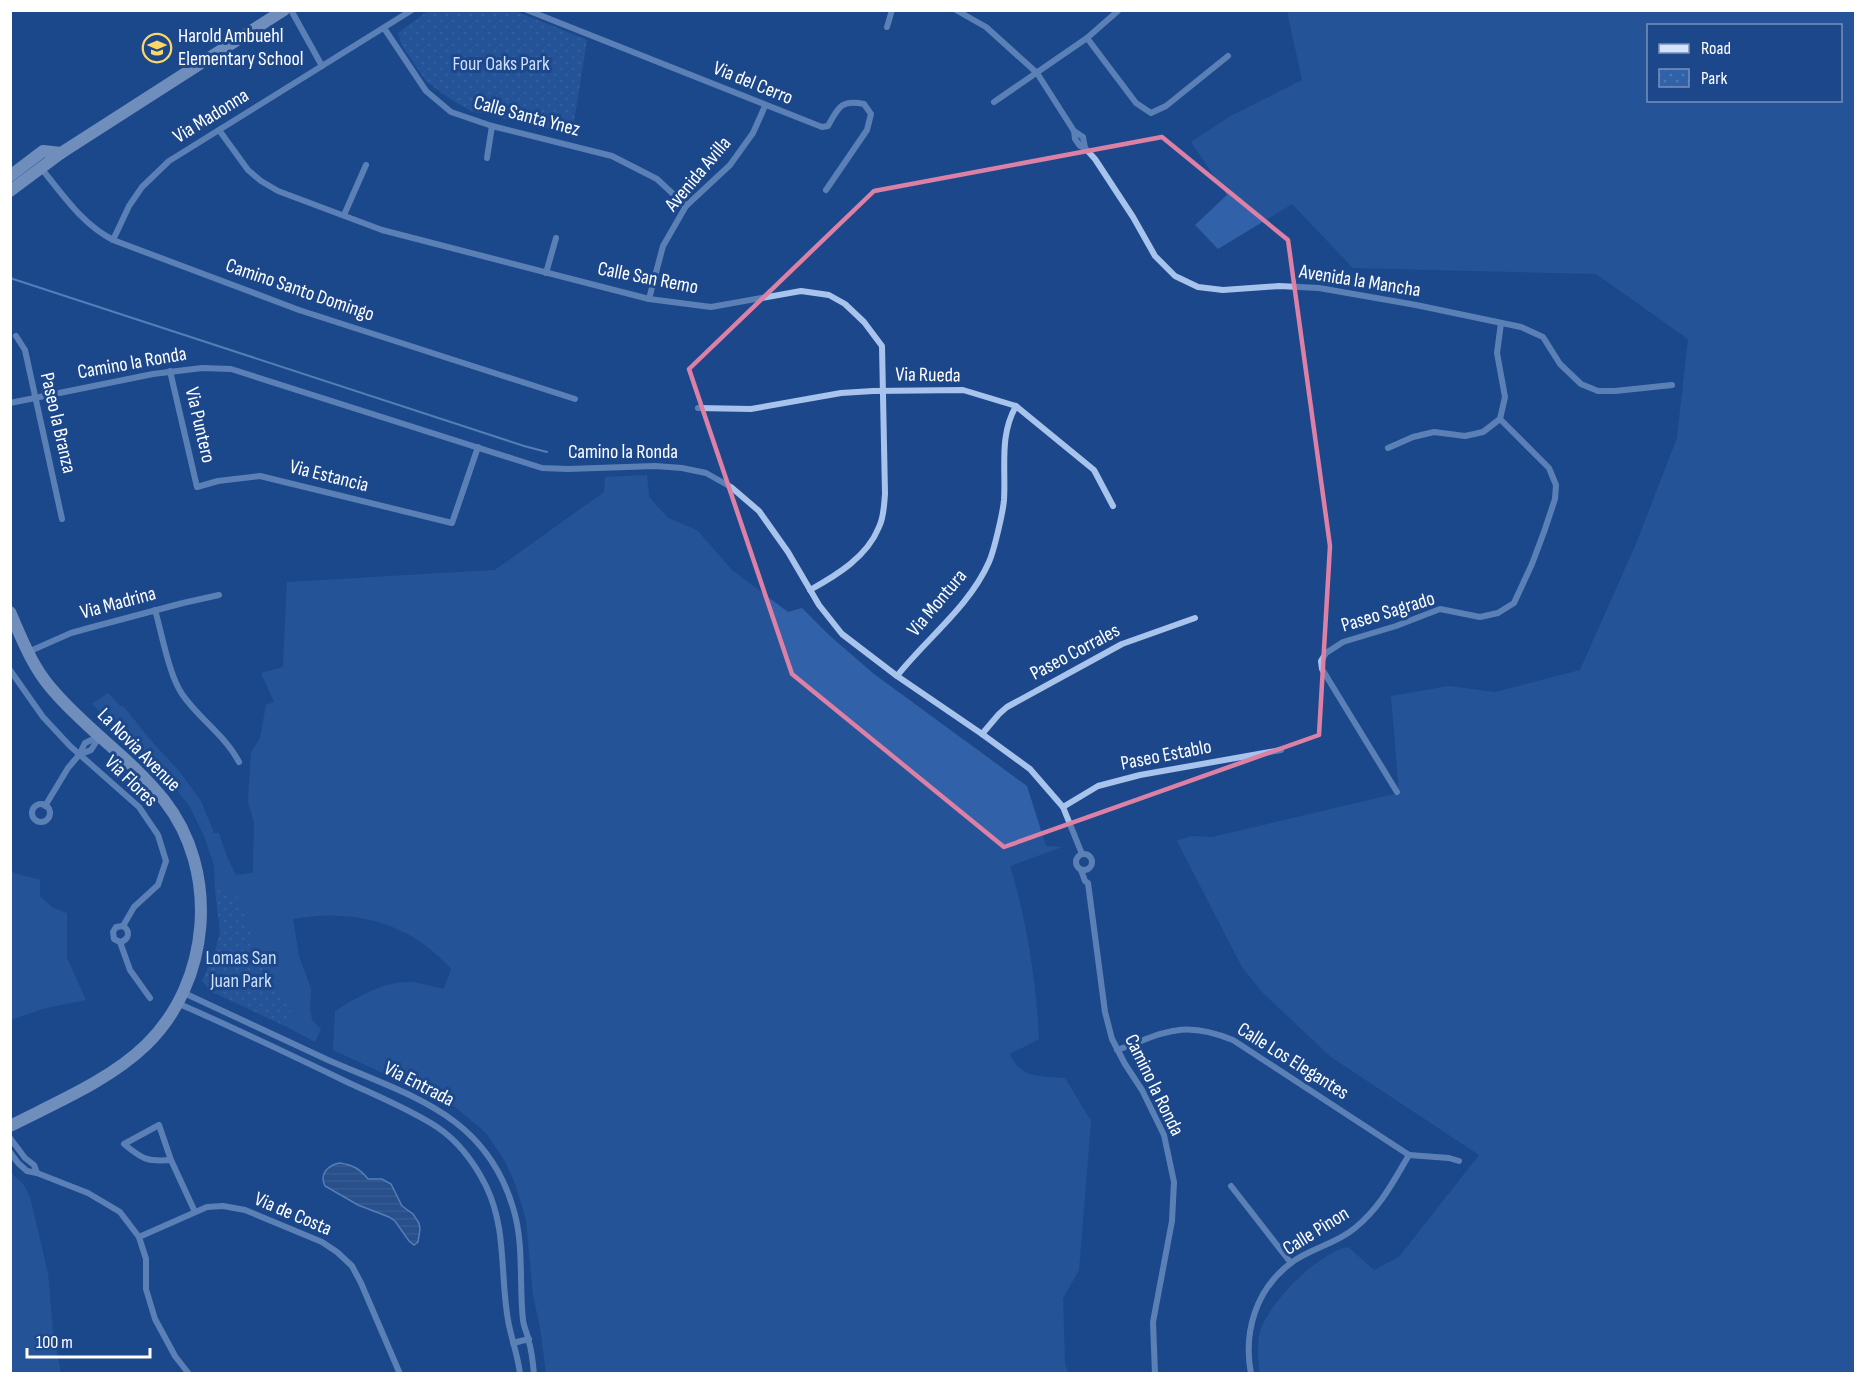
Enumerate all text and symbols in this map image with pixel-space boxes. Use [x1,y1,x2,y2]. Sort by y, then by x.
place label: Harold Ambuehl Elementary School [178,24,304,71]
legend [1647,24,1842,102]
school or university icon: Harold Ambuehl Elementary School [141,32,173,64]
text: Road [1701,38,1731,59]
park label: Four Oaks Park [452,52,550,76]
street label: Via del Cerro [710,56,796,110]
text: Park [1701,68,1727,89]
street label: Via Madonna [169,83,253,149]
street label: Calle Santa Ynez [471,90,583,142]
street label: Avenida Avilla [659,132,736,217]
street label: Camino Santo Domingo [223,253,377,327]
street label: Calle San Remo [596,256,700,300]
street label: Avenida la Mancha [1297,259,1422,302]
street label: Camino la Ronda [76,342,188,384]
street label: Via Rueda [895,362,961,388]
street label: Paseo la Branza [35,370,81,476]
street label: Via Puntero [180,385,220,465]
street label: Camino la Ronda [568,440,678,464]
street label: Via Estancia [287,455,371,497]
street label: Via Montura [902,565,972,641]
street label: Via Madrina [78,581,158,625]
street label: Paseo Sagrado [1338,586,1438,638]
street label: Paseo Corrales [1026,618,1124,686]
street label: La Novia Avenue [92,703,186,797]
street label: Paseo Establo [1119,734,1213,776]
street label: Via Flores [100,750,162,812]
park label: Lomas San Juan Park [205,946,277,993]
street label: Calle Los Elegantes [1233,1017,1353,1105]
street label: Camino la Ronda [1119,1030,1189,1140]
street label: Via Entrada [380,1056,458,1112]
street label: Via de Costa [251,1187,335,1241]
street label: Calle Pinon [1279,1201,1353,1261]
scale bar [27,1321,150,1359]
text: 100 m [36,1332,73,1353]

